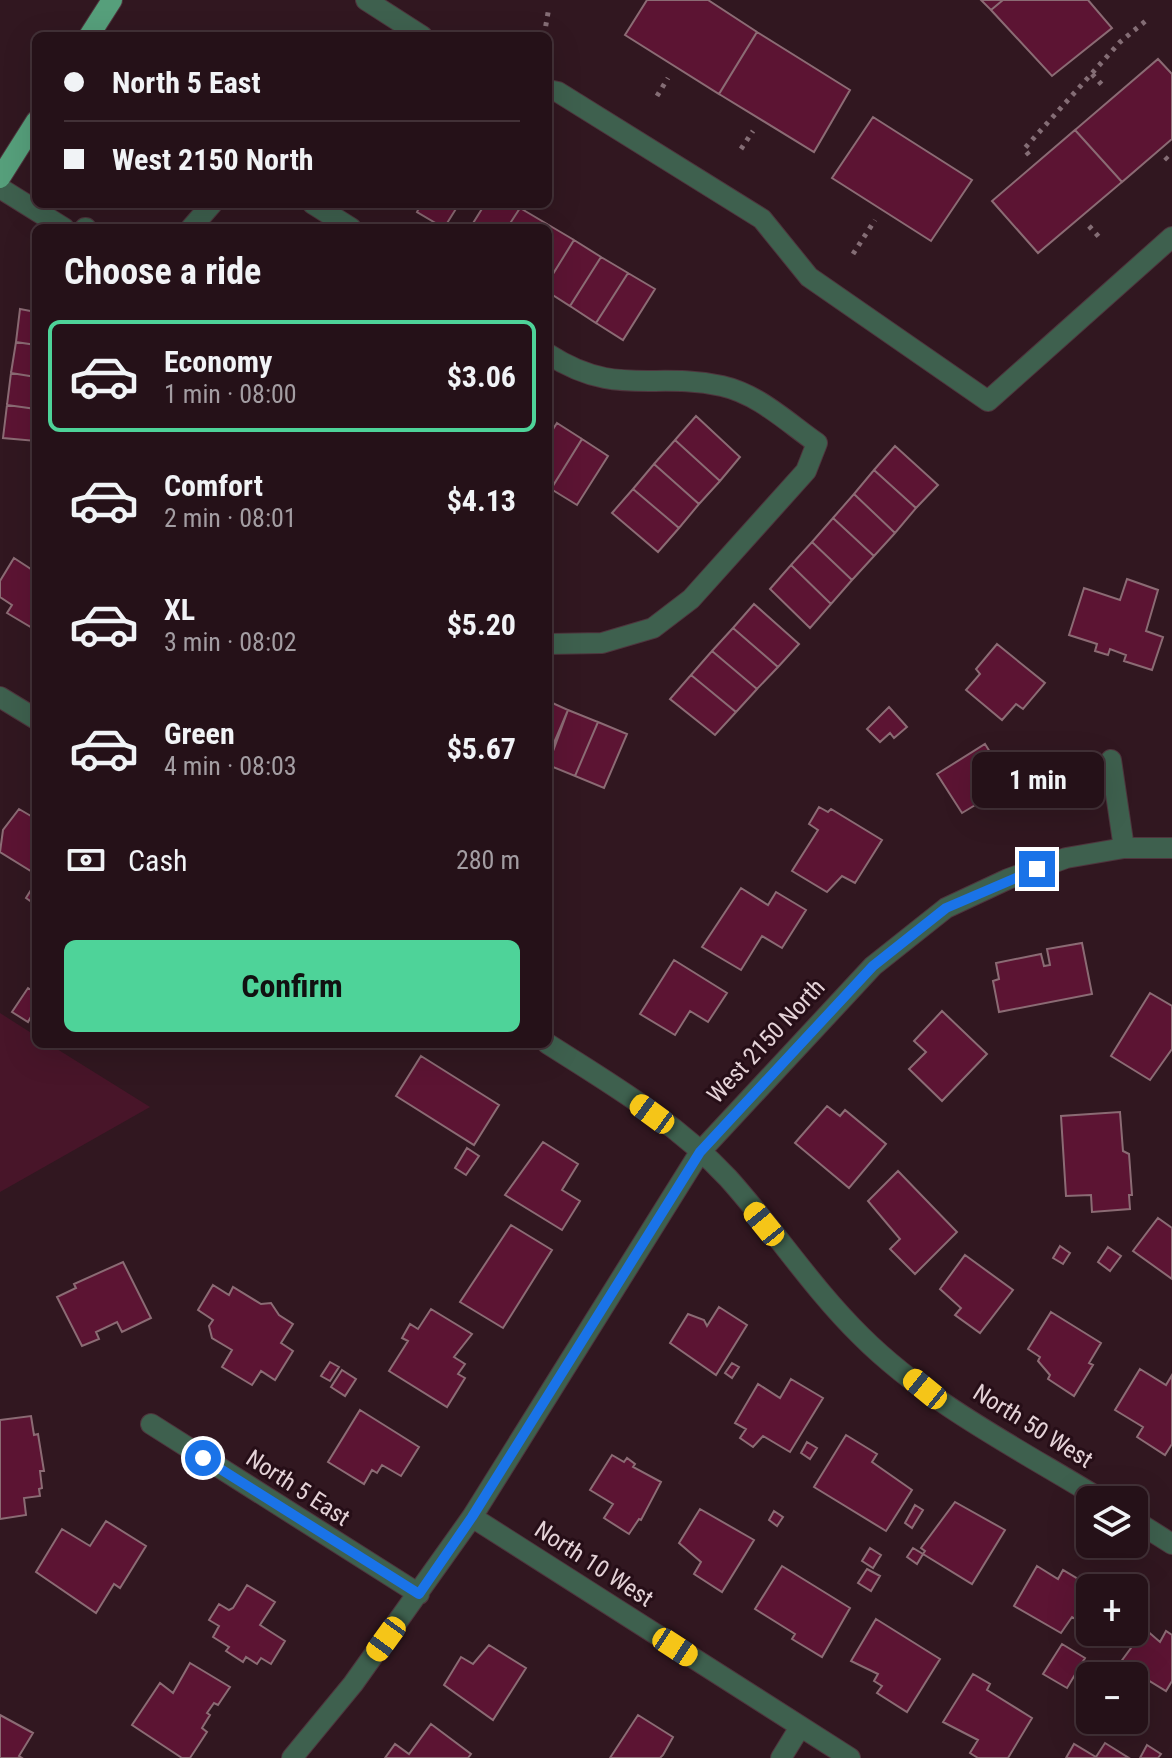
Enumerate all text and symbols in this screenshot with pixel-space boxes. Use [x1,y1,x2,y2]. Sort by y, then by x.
text: North 5 East [112,65,261,100]
text: West 2150 North [112,142,314,177]
text: Choose a ride [64,251,261,293]
icon: car [68,340,140,412]
text: Economy [164,344,272,379]
text: $3.06 [447,359,516,394]
text: 1 min · 08:00 [164,379,297,409]
icon: car [68,464,140,536]
text: Comfort [164,468,263,503]
text: $4.13 [447,483,516,518]
text: 2 min · 08:01 [164,503,297,533]
icon: car [68,588,140,660]
text: XL [164,592,195,627]
text: $5.20 [447,607,516,642]
text: 3 min · 08:02 [164,627,297,657]
icon: car [68,712,140,784]
text: Green [164,716,235,751]
text: $5.67 [447,731,516,766]
text: 4 min · 08:03 [164,751,297,781]
callout: 1 min [971,753,1103,809]
text: 1 min [1009,765,1067,795]
icon: cash [64,838,108,882]
text: Cash [128,843,188,878]
text: 280 m [456,845,520,875]
route end [1019,851,1055,887]
button: Confirm [64,940,520,1032]
street label: West 2150 North [701,973,831,1109]
car [626,1090,678,1138]
car [740,1198,788,1250]
car [899,1365,951,1413]
street label: North 50 West [968,1378,1098,1474]
route start [185,1440,221,1476]
street label: North 5 East [241,1444,355,1532]
map controls [1076,1486,1148,1734]
button: layers [1076,1486,1148,1558]
street label: North 10 West [530,1515,658,1613]
button: + [1076,1574,1148,1646]
car [362,1613,410,1665]
car [648,1624,702,1670]
button: − [1076,1662,1148,1734]

